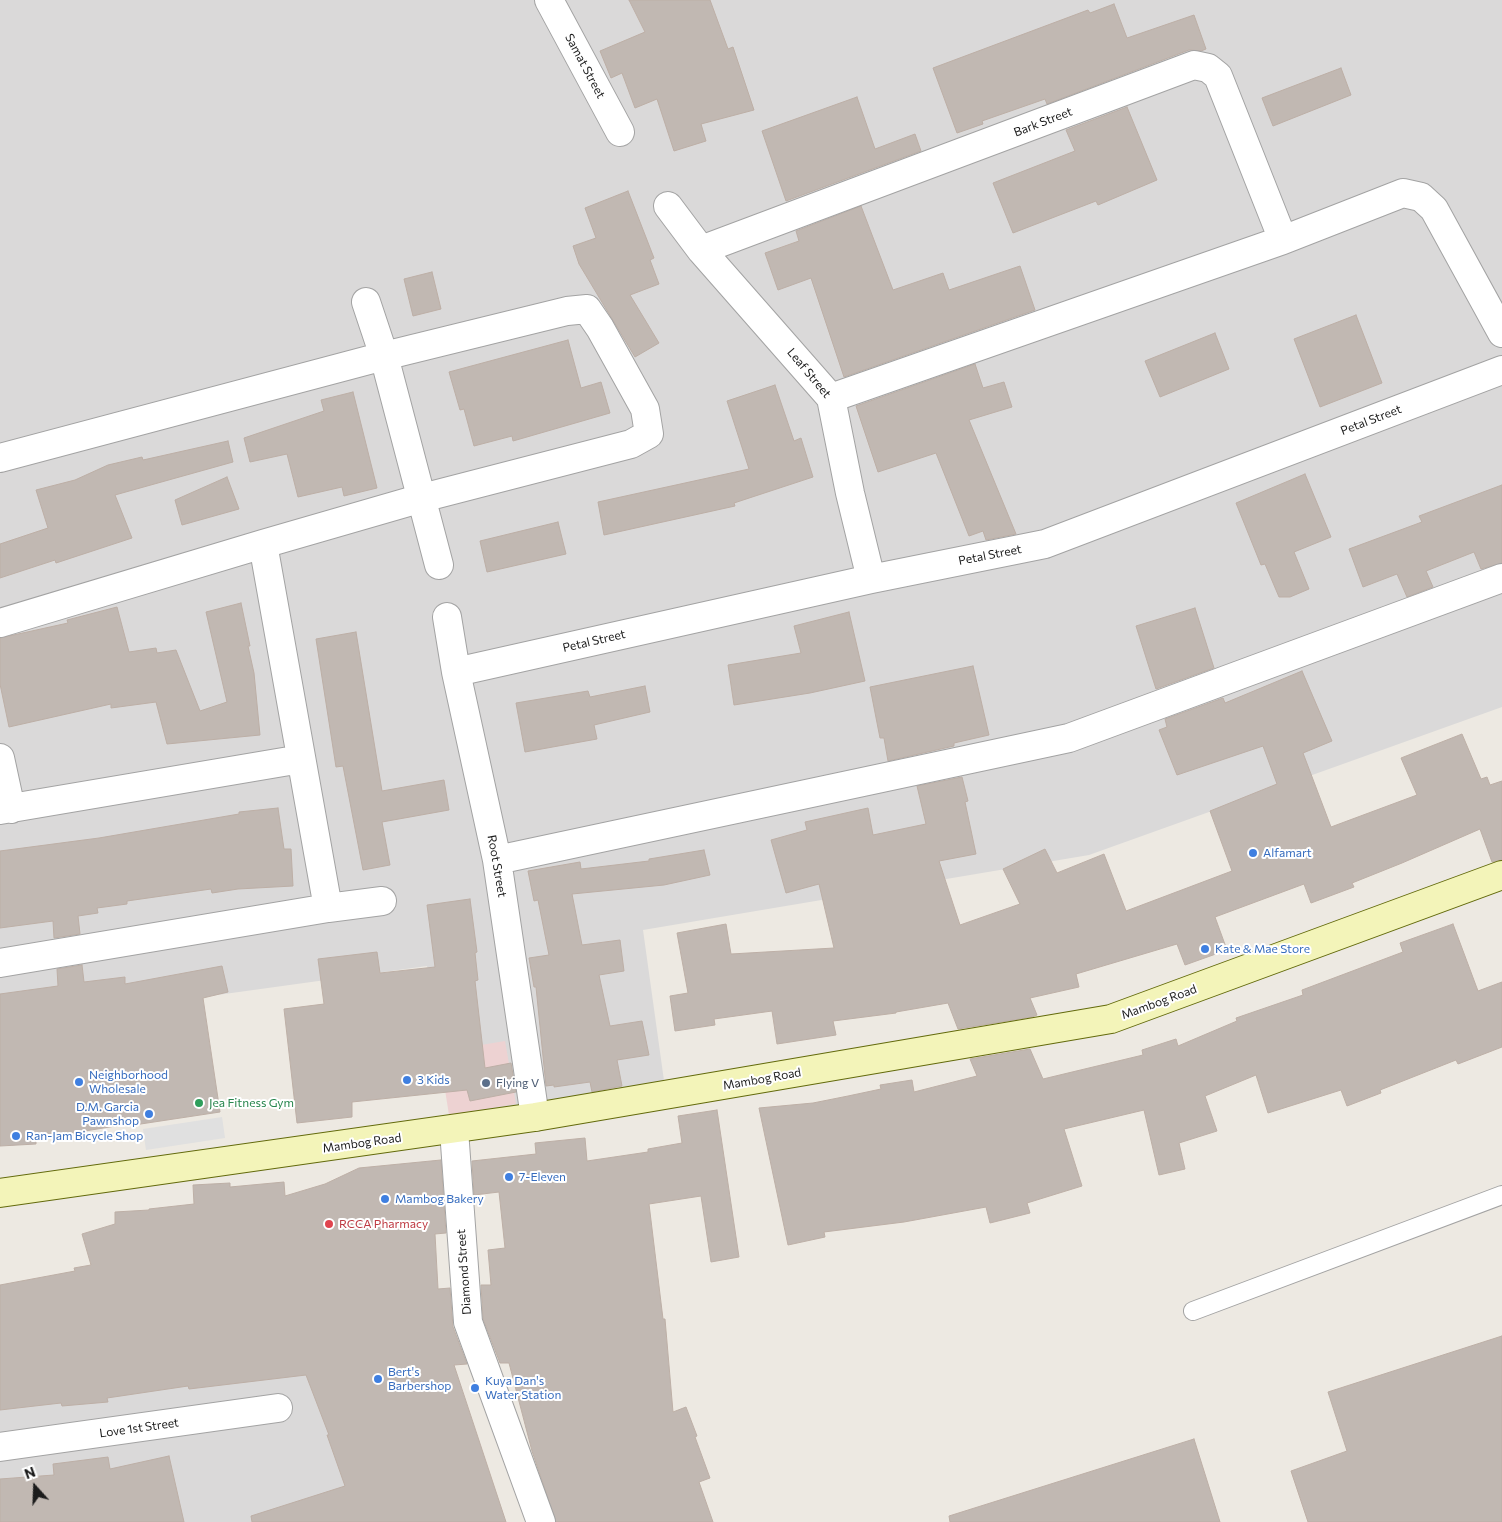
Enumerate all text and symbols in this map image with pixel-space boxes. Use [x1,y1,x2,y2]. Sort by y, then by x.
street label: Samat Street [562,31,608,101]
street label: Bark Street [1012,104,1074,140]
street label: Leaf Street [784,345,834,401]
street label: Petal Street [1339,402,1403,438]
street label: Petal Street [957,542,1023,568]
street label: Petal Street [561,627,627,655]
street label: Root Street [484,834,510,898]
place label: Alfamart [1263,846,1312,860]
marker: Alfamart [1247,847,1259,859]
place label: Kate & Mae Store [1215,942,1310,956]
marker: Kate & Mae Store [1199,943,1211,955]
street label: Mambog Road [1119,982,1199,1022]
street label: Mambog Road [722,1065,802,1093]
place label: Neighborhood Wholesale [89,1068,168,1096]
place label: 3 Kids [417,1073,450,1087]
marker: 3 Kids [401,1074,413,1086]
marker: Neighborhood Wholesale [73,1076,85,1088]
place label: Flying V [496,1076,539,1090]
marker: Flying V [480,1077,492,1089]
place label: Jea Fitness Gym [209,1096,294,1110]
marker: Jea Fitness Gym [193,1097,205,1109]
place label: D.M. Garcia Pawnshop [76,1100,139,1128]
marker: D.M. Garcia Pawnshop [143,1108,155,1120]
place label: Ran-Jam Bicycle Shop [26,1129,143,1143]
marker: Ran-Jam Bicycle Shop [10,1130,22,1142]
street label: Mambog Road [322,1130,402,1156]
place label: 7-Eleven [519,1170,566,1184]
marker: 7-Eleven [503,1171,515,1183]
place label: Mambog Bakery [395,1192,484,1206]
marker: Mambog Bakery [379,1193,391,1205]
place label: RCCA Pharmacy [339,1217,428,1231]
marker: RCCA Pharmacy [323,1218,335,1230]
street label: Diamond Street [454,1229,474,1315]
place label: Bert's Barbershop [388,1365,451,1393]
marker: Bert's Barbershop [372,1373,384,1385]
place label: Kuya Dan's Water Station [485,1374,561,1402]
marker: Kuya Dan's Water Station [469,1382,481,1394]
street label: Love 1st Street [98,1415,180,1441]
north arrow [10,1462,60,1512]
text: N [22,1463,38,1482]

